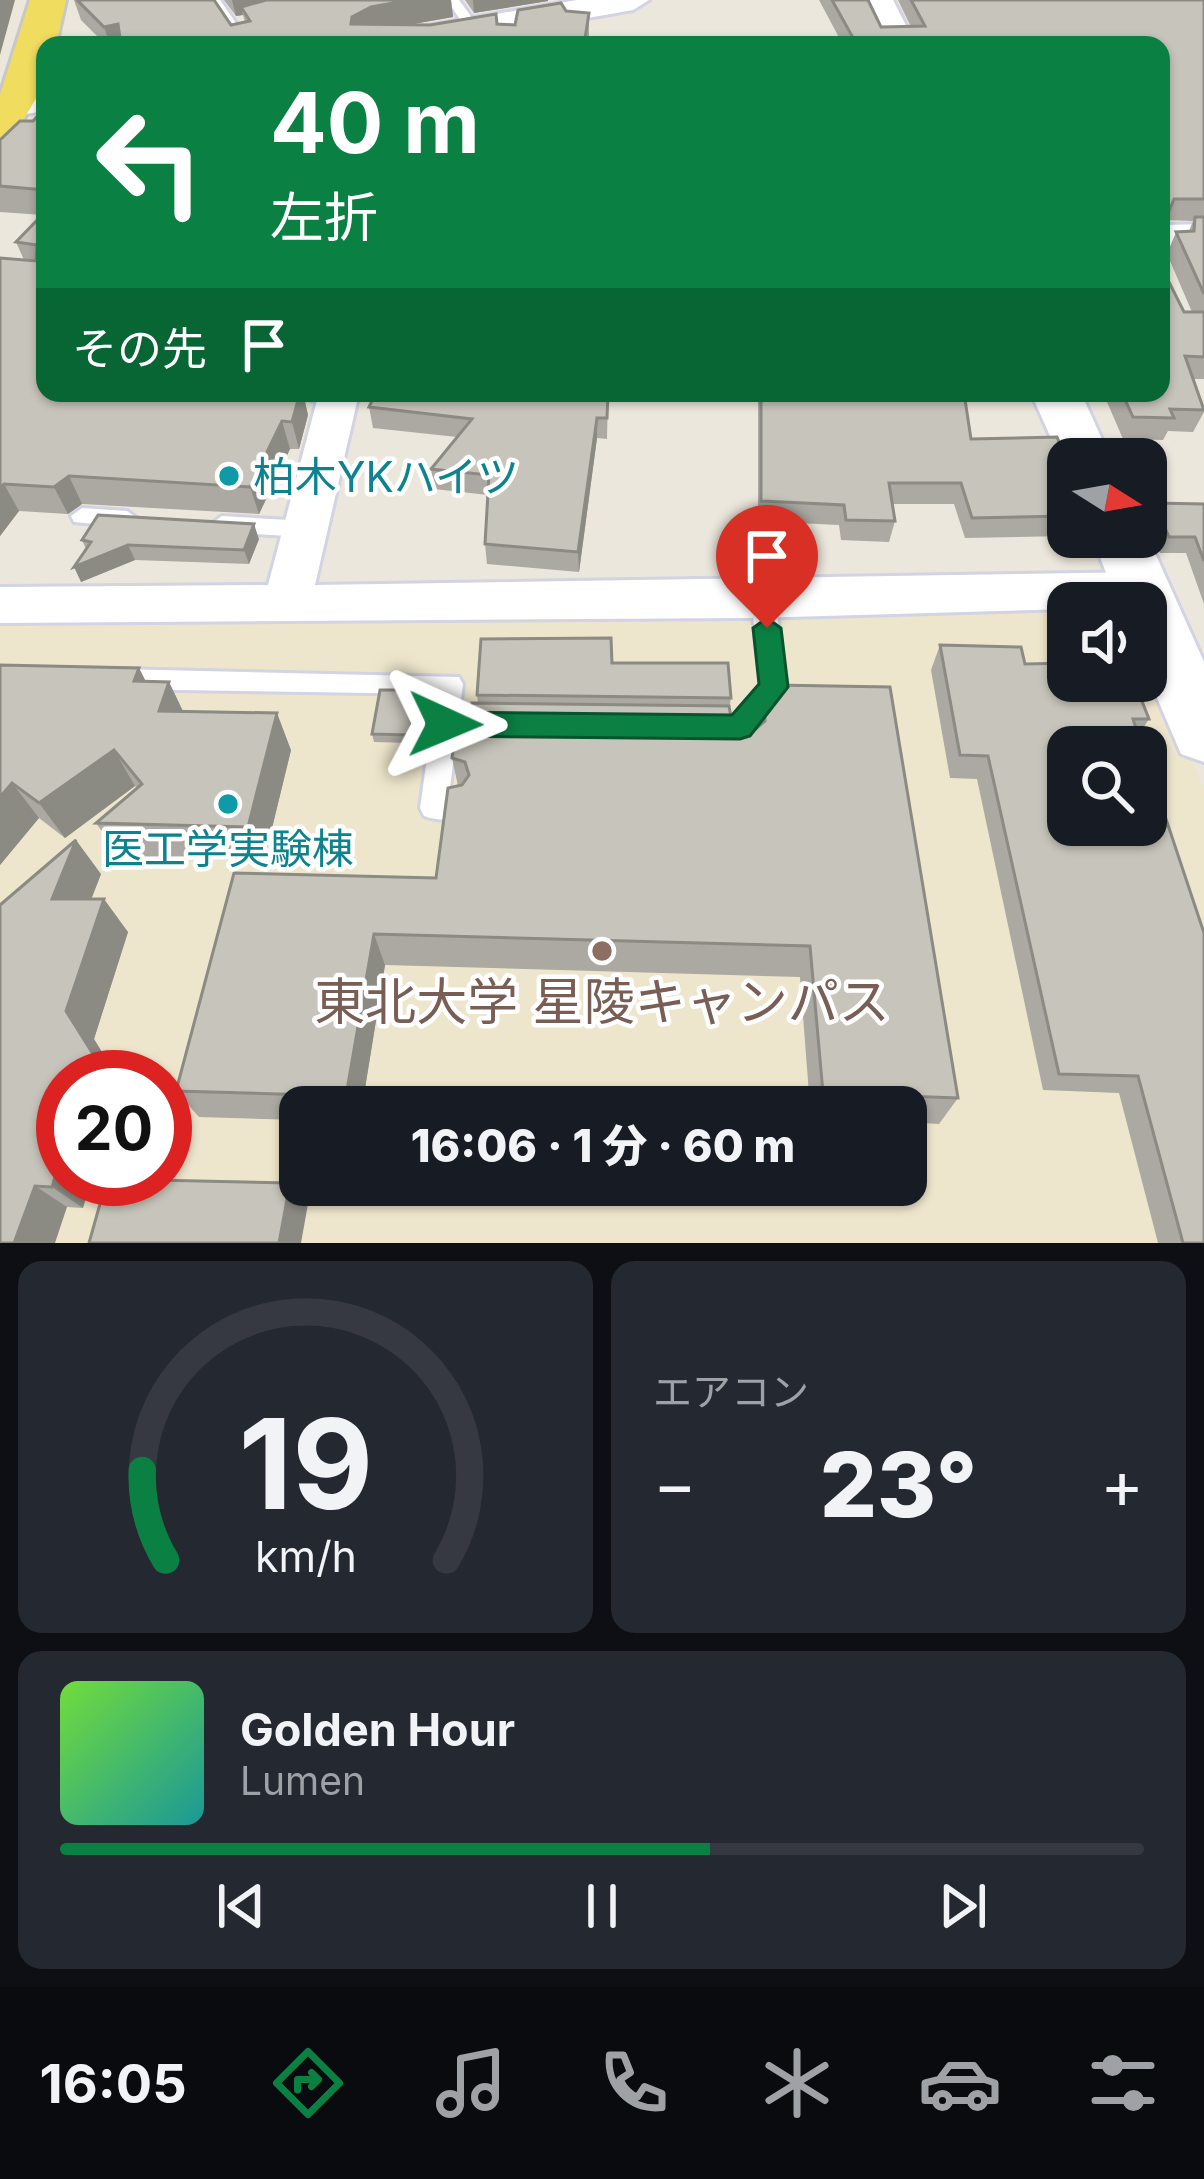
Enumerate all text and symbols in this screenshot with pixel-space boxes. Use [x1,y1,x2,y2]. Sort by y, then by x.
text: 40 m [270,72,480,173]
icon: left [72,84,228,240]
text: 左折 [270,185,378,250]
icon: arrive [231,312,297,378]
text: その先 [72,321,207,376]
north arrow [1047,438,1167,558]
map controls [1047,438,1167,846]
place label: 柏木YKハイツ [253,451,519,502]
marker: 柏木YKハイツ [216,463,242,489]
pin [716,505,818,628]
icon: arrive [734,523,800,589]
button: sound [1047,582,1167,702]
position arrow [382,661,508,787]
button: search [1047,726,1167,846]
marker: 医工学実験棟 [215,791,241,817]
place label: 医工学実験棟 [102,823,354,874]
marker: 東北大学 星陵キャンパス [589,938,615,964]
place label: 東北大学 星陵キャンパス [314,971,890,1032]
speed limit sign: 20 [36,1050,192,1206]
text: 16:06 · 1 分 · 60 m [411,1118,795,1173]
text: エアコン [653,1368,809,1415]
text: 19 [238,1388,373,1539]
text: 23° [820,1430,977,1539]
text: − [653,1444,697,1524]
text: + [1100,1444,1144,1524]
text: km/h [255,1530,356,1582]
text: Golden Hour [240,1702,515,1757]
text: Lumen [240,1757,365,1804]
icon: previous [208,1873,274,1939]
icon: pause [569,1873,635,1939]
icon: next [930,1873,996,1939]
icon: directions [266,2041,350,2125]
icon: music [429,2041,513,2125]
icon: phone [592,2041,676,2125]
icon: climate [755,2041,839,2125]
icon: car [918,2041,1002,2125]
icon: filters [1081,2041,1165,2125]
text: 16:05 [39,2051,187,2116]

